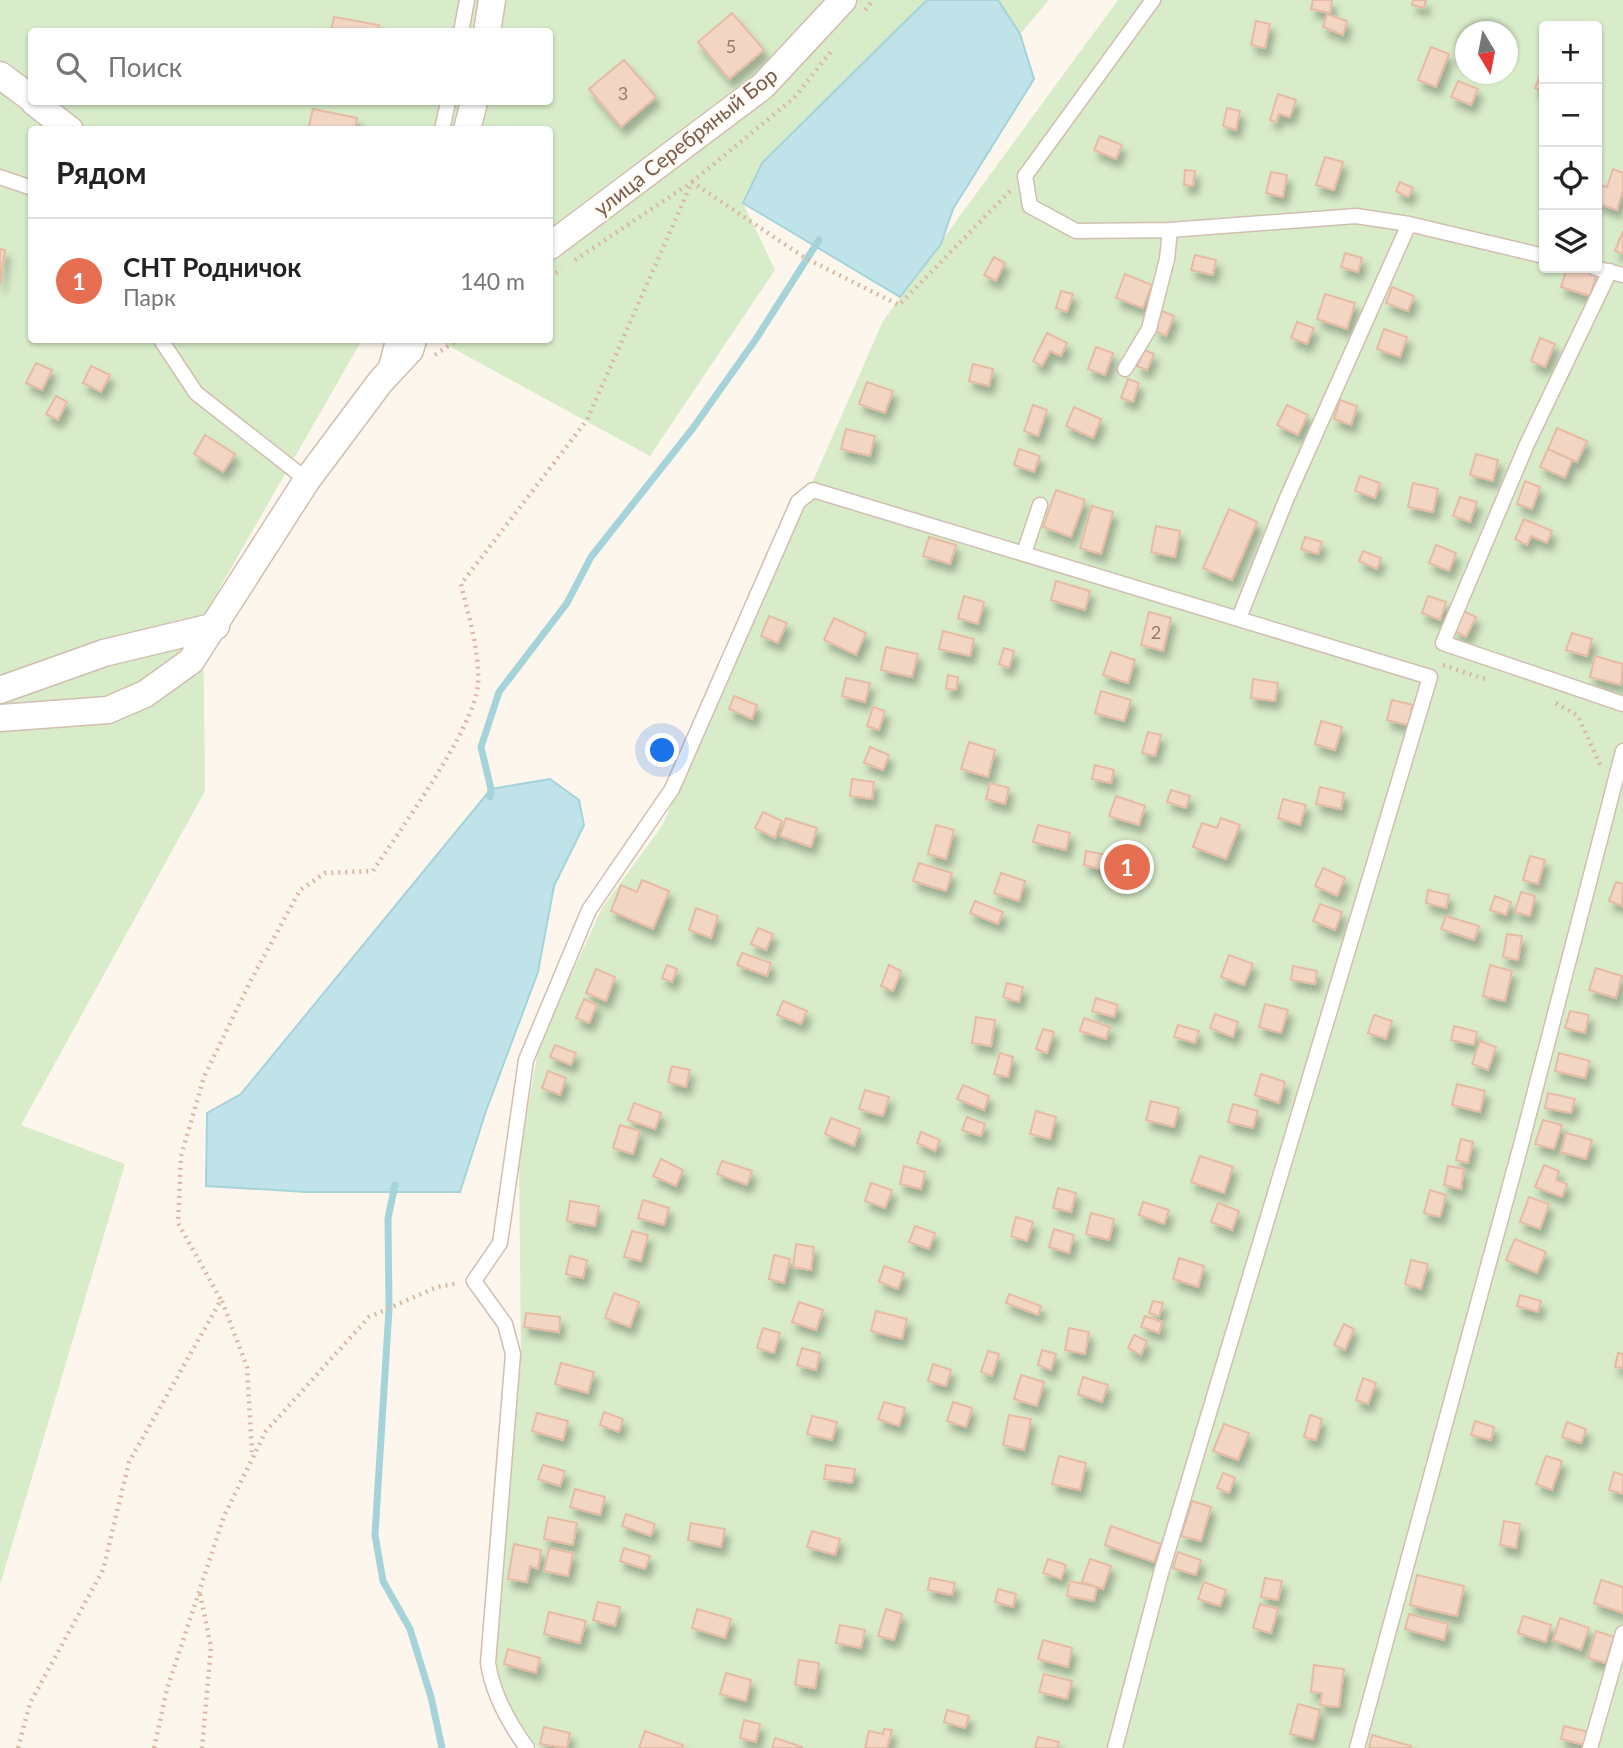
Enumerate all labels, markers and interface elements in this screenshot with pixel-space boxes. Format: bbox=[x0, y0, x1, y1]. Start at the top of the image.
north arrow bbox=[1455, 21, 1518, 84]
map controls bbox=[1539, 21, 1602, 273]
button: + bbox=[1539, 21, 1602, 84]
search box bbox=[28, 28, 553, 105]
house number: 5 bbox=[726, 35, 736, 57]
icon: search bbox=[52, 48, 90, 86]
text: Поиск bbox=[108, 51, 182, 83]
street label: улица Серебряный Бор bbox=[588, 62, 782, 220]
house number: 3 bbox=[618, 82, 628, 104]
button: − bbox=[1539, 84, 1602, 147]
button: locate bbox=[1539, 147, 1602, 210]
text: Рядом bbox=[56, 154, 146, 190]
button: layers bbox=[1539, 210, 1602, 273]
text: СНТ Родничок bbox=[123, 251, 301, 283]
text: 1 bbox=[72, 267, 86, 295]
text: 140 m bbox=[460, 267, 525, 295]
text: Парк bbox=[123, 283, 176, 311]
house number: 2 bbox=[1151, 621, 1161, 643]
your location bbox=[645, 733, 679, 767]
pin: 1 bbox=[1104, 841, 1150, 893]

